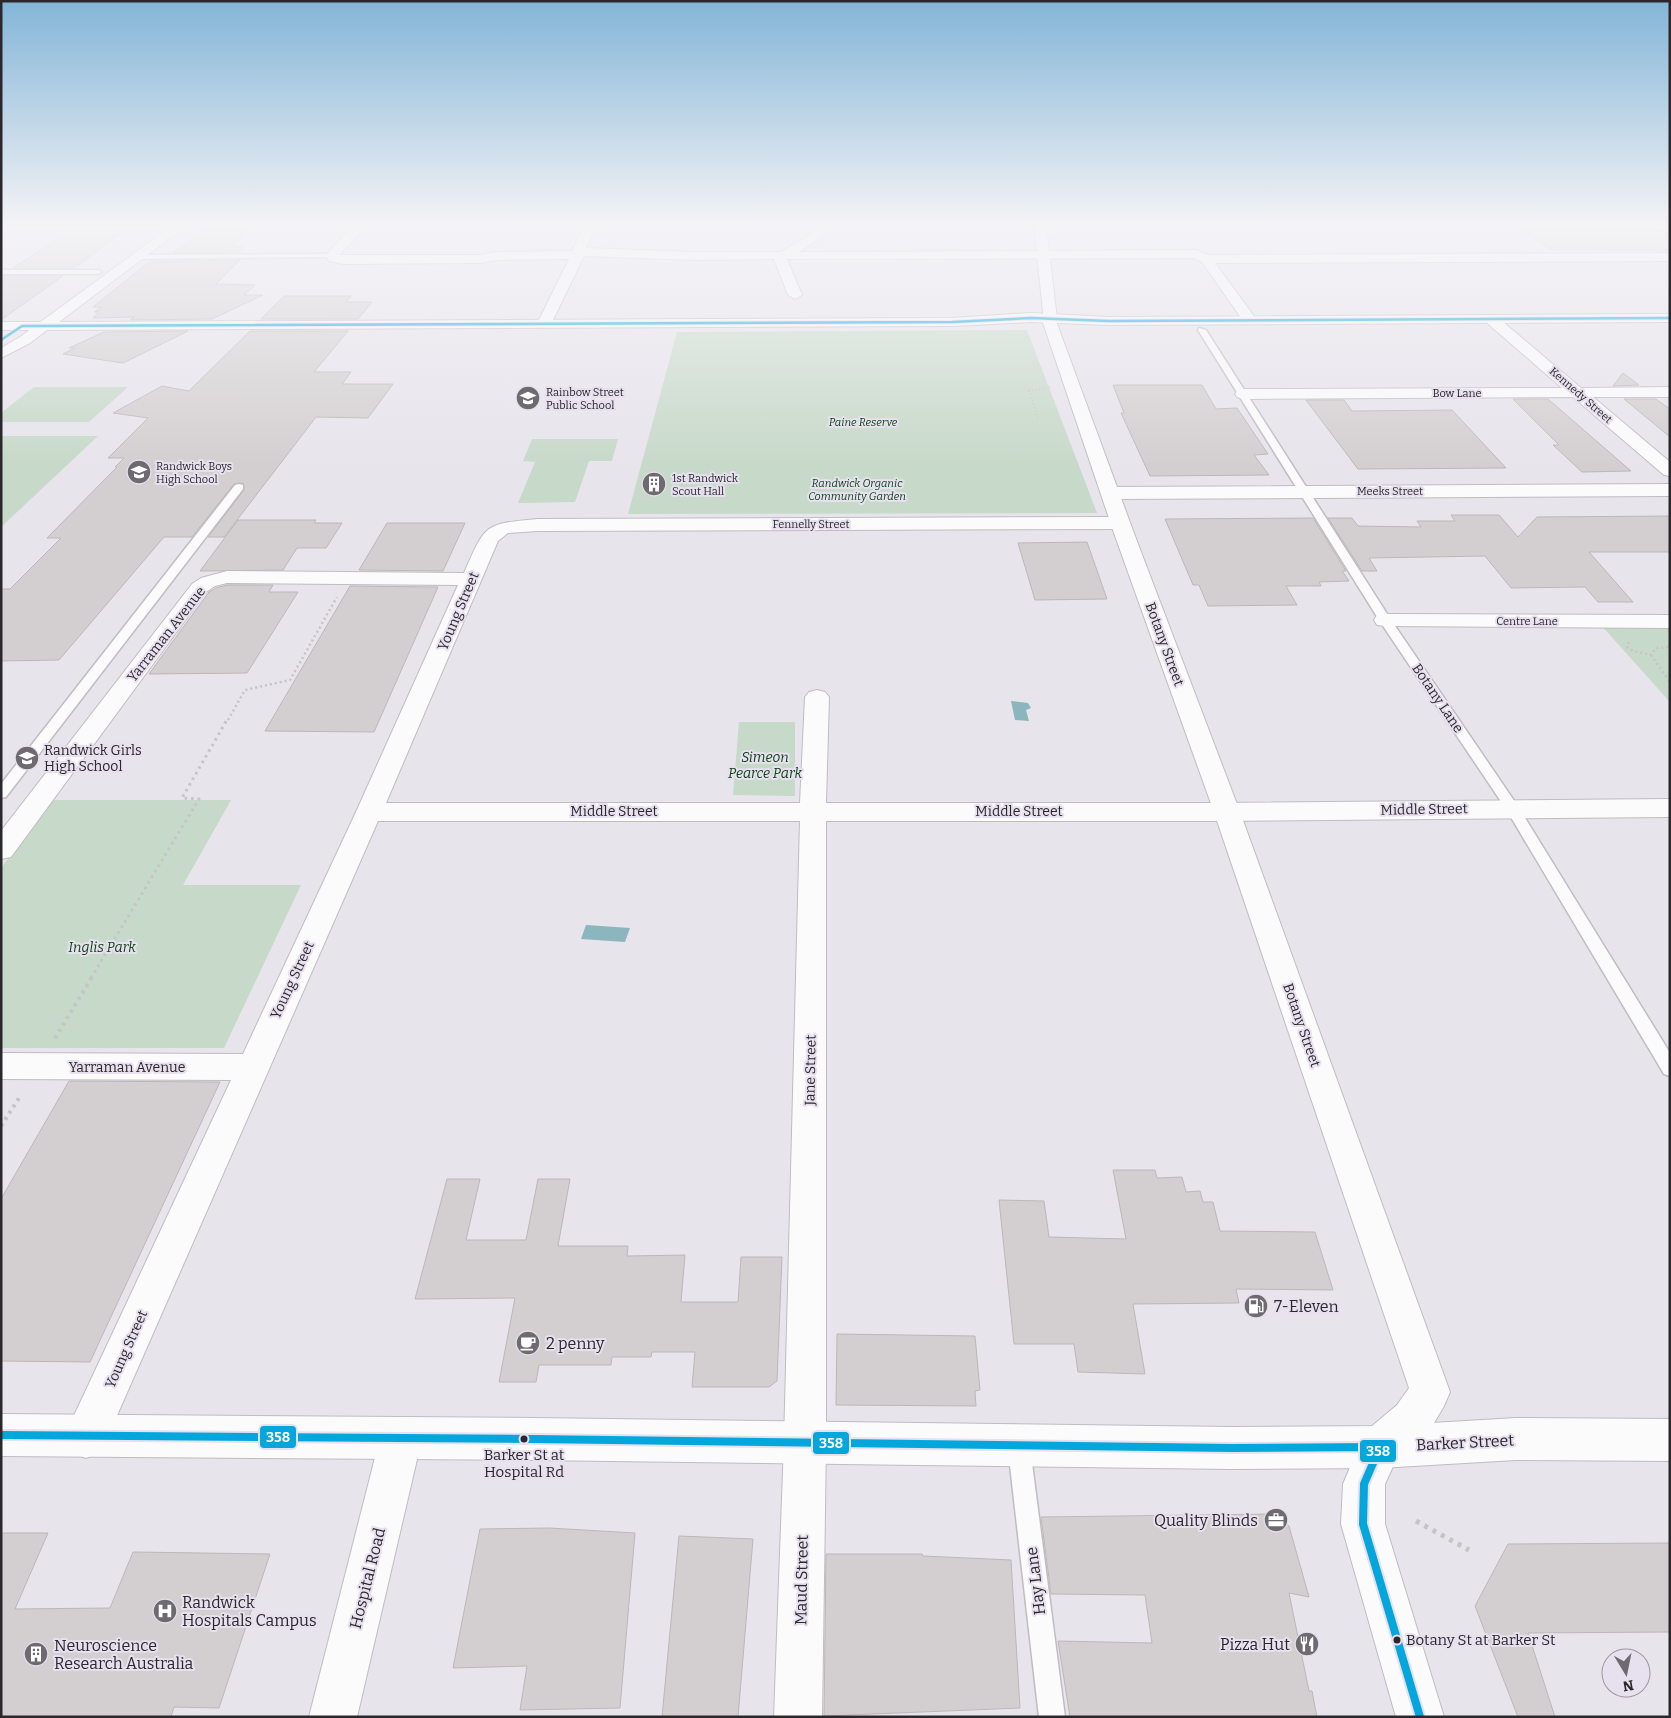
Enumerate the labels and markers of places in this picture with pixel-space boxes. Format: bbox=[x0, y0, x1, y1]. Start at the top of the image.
school or university icon: Rainbow Street Public School bbox=[515, 385, 541, 411]
place label: Rainbow Street Public School bbox=[546, 386, 624, 412]
school or university icon: Randwick Boys High School bbox=[126, 459, 152, 485]
place label: Randwick Boys High School bbox=[156, 460, 232, 486]
building icon: 1st Randwick Scout Hall bbox=[641, 471, 667, 497]
place label: 1st Randwick Scout Hall bbox=[672, 472, 739, 498]
place label: Randwick Girls High School bbox=[44, 742, 142, 775]
school or university icon: Randwick Girls High School bbox=[14, 745, 40, 771]
fuel station icon: 7-Eleven bbox=[1243, 1293, 1269, 1319]
place label: 7-Eleven bbox=[1274, 1297, 1339, 1316]
cafe icon: 2 penny bbox=[515, 1330, 541, 1356]
place label: 2 penny bbox=[546, 1334, 605, 1353]
marker: Barker St at Hospital Rd bbox=[519, 1434, 529, 1444]
place label: Barker St at Hospital Rd bbox=[484, 1446, 565, 1481]
office icon: Quality Blinds bbox=[1263, 1507, 1289, 1533]
place label: Quality Blinds bbox=[1154, 1511, 1258, 1530]
place label: Randwick Hospitals Campus bbox=[182, 1593, 317, 1630]
hospital icon: Randwick Hospitals Campus bbox=[152, 1598, 178, 1624]
restaurant icon: Pizza Hut bbox=[1294, 1631, 1320, 1657]
place label: Botany St at Barker St bbox=[1406, 1631, 1556, 1649]
place label: Pizza Hut bbox=[1220, 1635, 1290, 1654]
marker: Botany St at Barker St bbox=[1392, 1635, 1402, 1645]
place label: Neuroscience Research Australia bbox=[54, 1636, 194, 1673]
building icon: Neuroscience Research Australia bbox=[23, 1641, 49, 1667]

